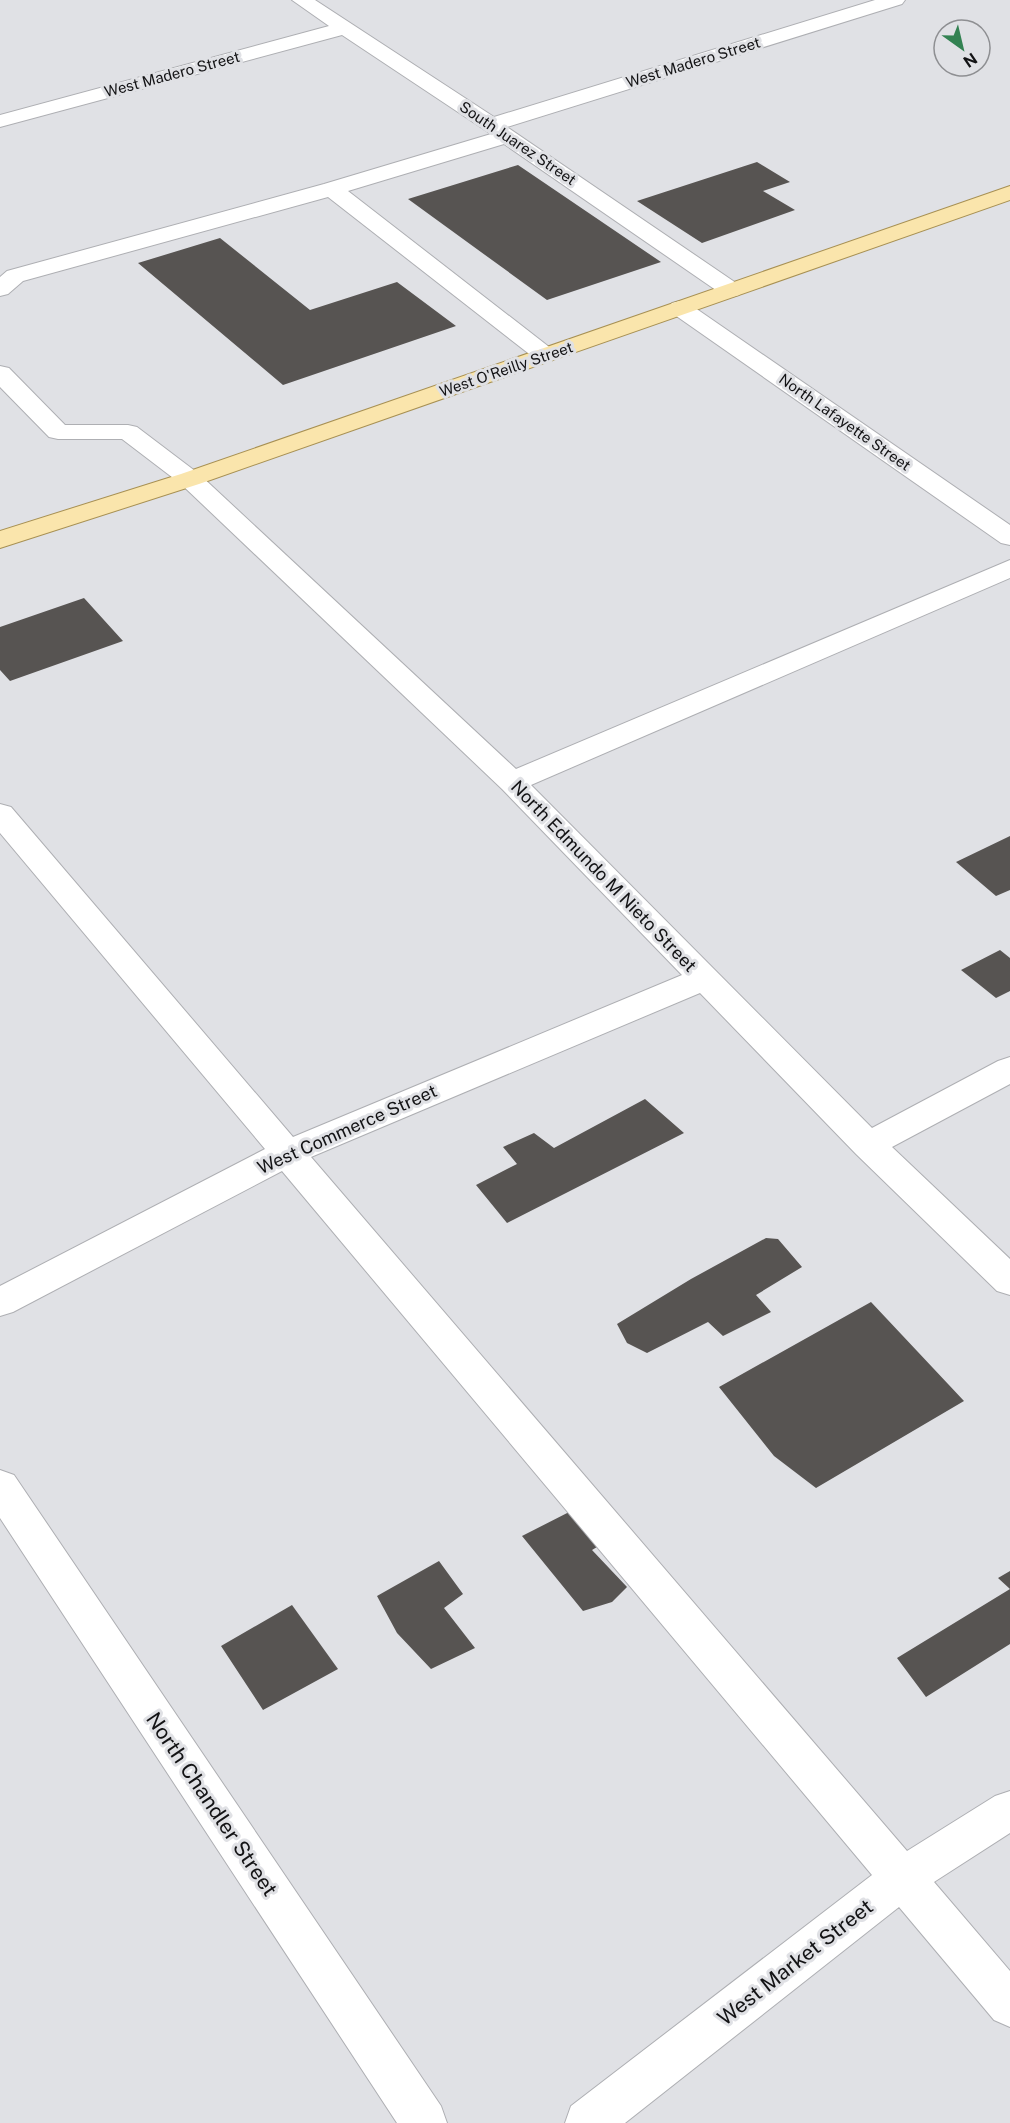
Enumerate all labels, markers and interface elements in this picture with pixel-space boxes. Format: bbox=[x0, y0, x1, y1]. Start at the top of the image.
north arrow bbox=[932, 18, 992, 78]
street label: West Madero Street bbox=[624, 33, 762, 91]
street label: West Madero Street bbox=[102, 48, 242, 100]
text: N bbox=[960, 49, 981, 71]
street label: South Juarez Street bbox=[456, 98, 580, 188]
street label: West O'Reilly Street bbox=[437, 338, 575, 400]
street label: North Lafayette Street bbox=[776, 370, 914, 474]
street label: North Edmundo M Nieto Street bbox=[507, 776, 701, 976]
street label: West Commerce Street bbox=[254, 1080, 440, 1178]
street label: North Chandler Street bbox=[141, 1707, 283, 1901]
street label: West Market Street bbox=[712, 1894, 878, 2030]

